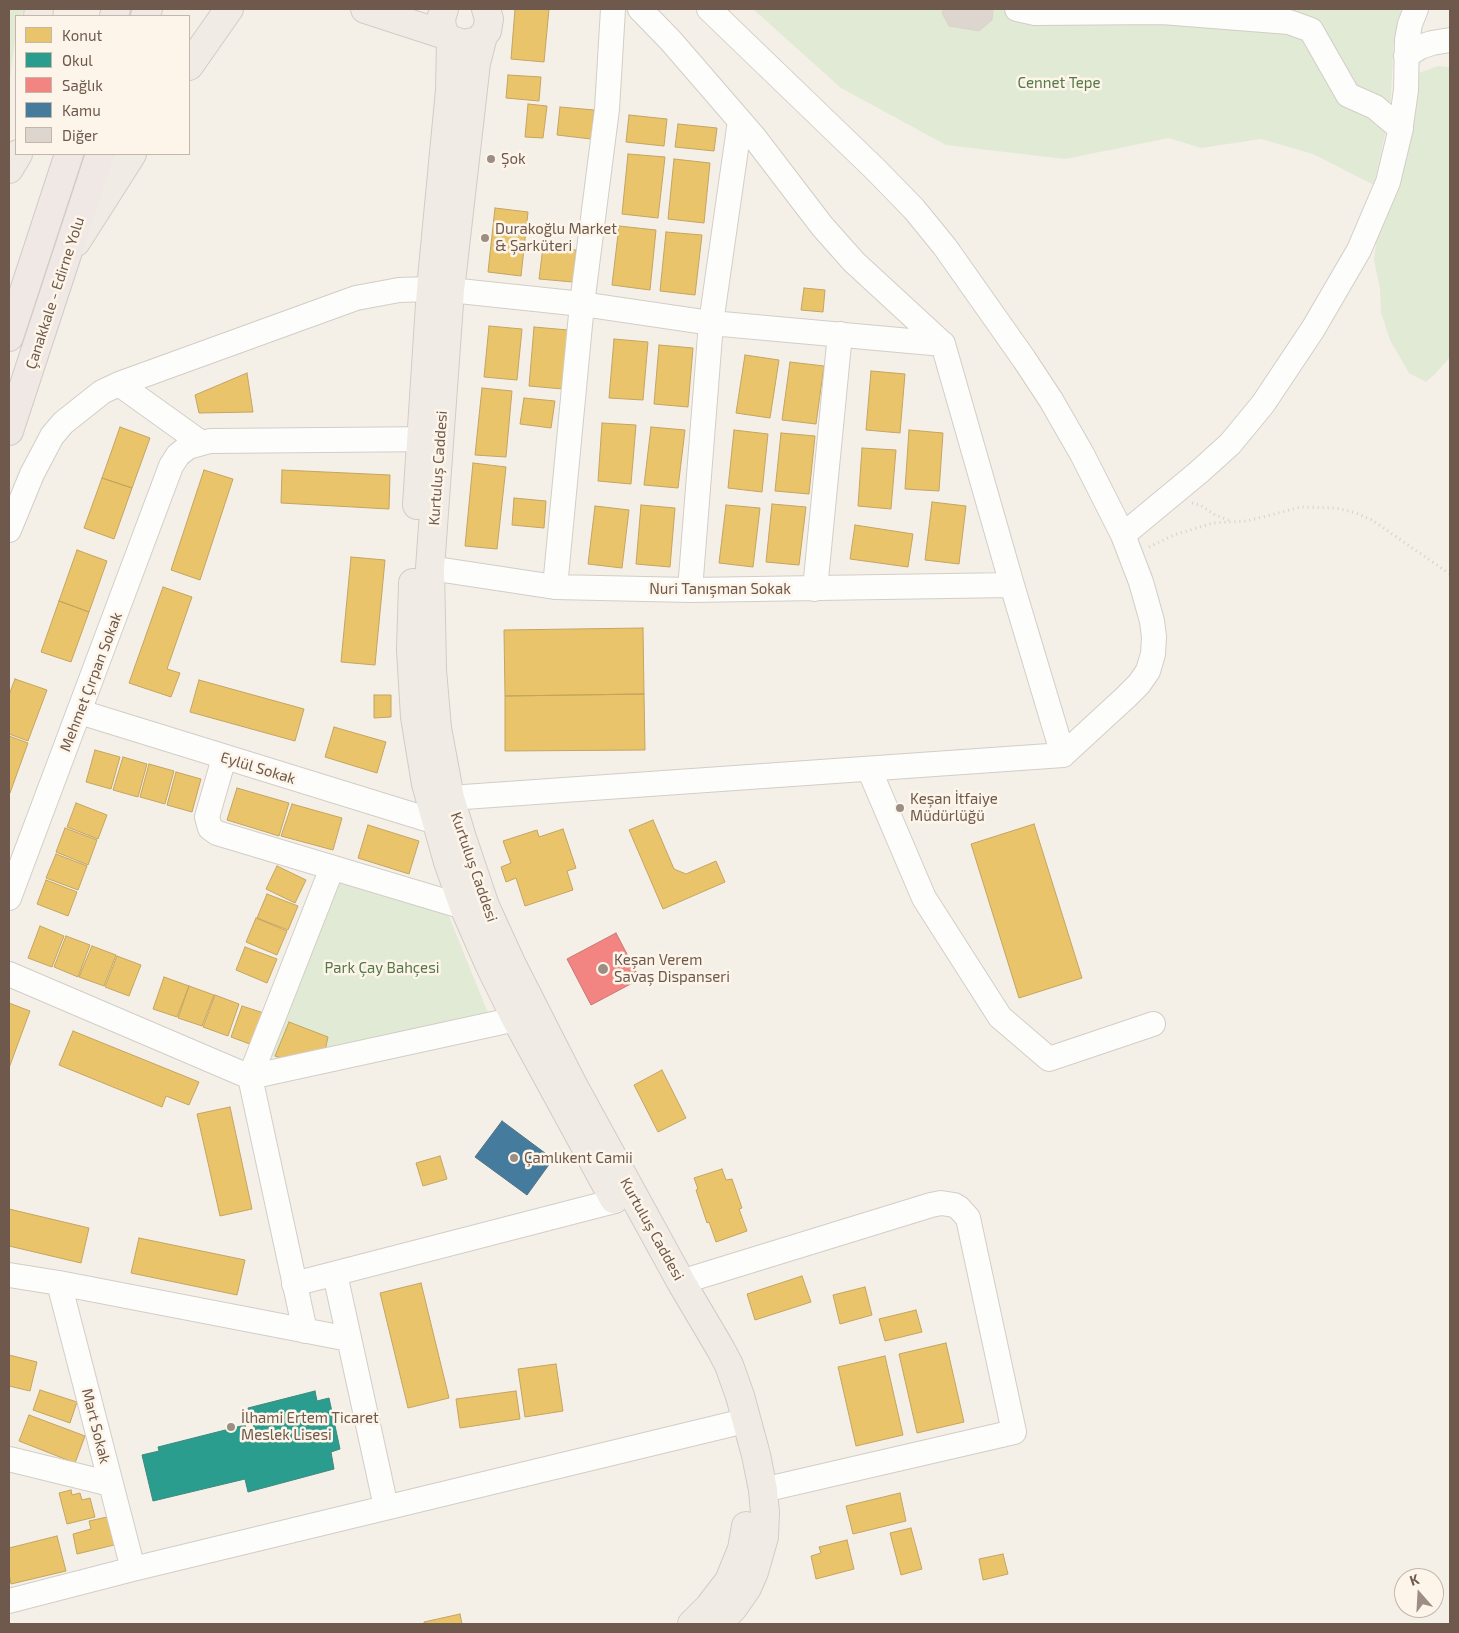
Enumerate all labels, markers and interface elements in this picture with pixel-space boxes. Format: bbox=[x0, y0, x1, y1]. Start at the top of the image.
legend bbox=[15, 15, 190, 155]
text: Konut bbox=[62, 26, 102, 44]
text: Okul bbox=[62, 51, 93, 69]
park label: Cennet Tepe bbox=[1018, 74, 1100, 92]
text: Sağlık bbox=[62, 76, 103, 94]
text: Kamu bbox=[62, 101, 101, 119]
text: Diğer bbox=[62, 126, 98, 144]
place label: Şok bbox=[501, 150, 526, 168]
marker: Şok bbox=[485, 153, 497, 165]
street label: Çanakkale - Edirne Yolu bbox=[22, 215, 88, 371]
place label: Durakoğlu Market & Şarküteri bbox=[495, 220, 617, 255]
marker: Durakoğlu Market & Şarküteri bbox=[479, 232, 491, 244]
street label: Kurtuluş Caddesi bbox=[425, 410, 451, 526]
street label: Nuri Tanışman Sokak bbox=[649, 580, 791, 598]
street label: Mehmet Çırpan Sokak bbox=[56, 610, 126, 754]
street label: Eylül Sokak bbox=[218, 748, 298, 788]
place label: Keşan İtfaiye Müdürlüğü bbox=[910, 790, 998, 825]
marker: Keşan İtfaiye Müdürlüğü bbox=[894, 802, 906, 814]
street label: Kurtuluş Caddesi bbox=[447, 810, 501, 924]
place label: Keşan Verem Savaş Dispanseri bbox=[614, 951, 730, 986]
park label: Park Çay Bahçesi bbox=[325, 959, 439, 977]
marker: Keşan Verem Savaş Dispanseri bbox=[596, 962, 610, 976]
place label: Çamlıkent Camii bbox=[524, 1149, 633, 1167]
marker: Çamlıkent Camii bbox=[508, 1152, 520, 1164]
street label: Kurtuluş Caddesi bbox=[616, 1174, 688, 1284]
street label: Mart Sokak bbox=[78, 1387, 114, 1465]
place label: İlhami Ertem Ticaret Meslek Lisesi bbox=[241, 1409, 379, 1444]
marker: İlhami Ertem Ticaret Meslek Lisesi bbox=[225, 1421, 237, 1433]
north arrow bbox=[1394, 1568, 1444, 1618]
text: K bbox=[1407, 1570, 1421, 1589]

